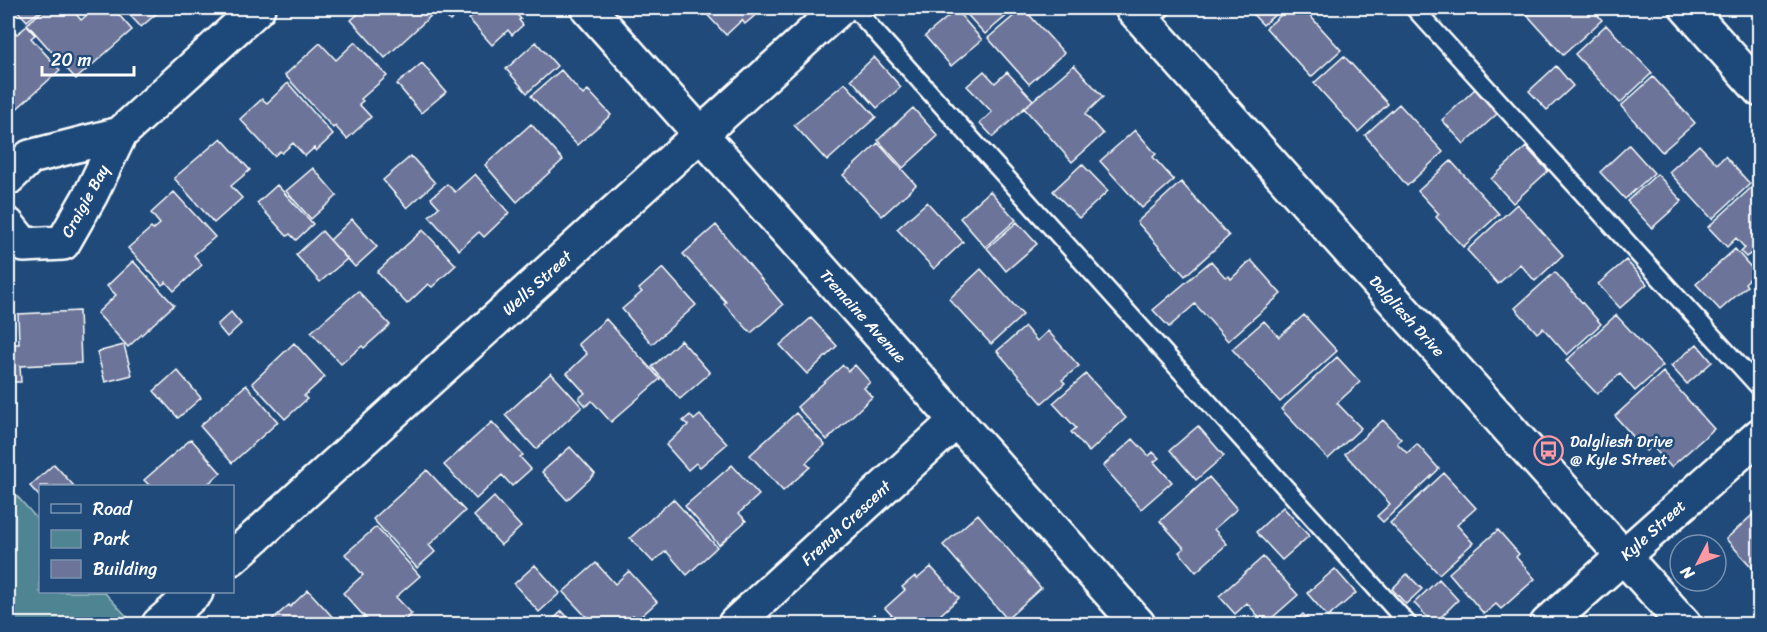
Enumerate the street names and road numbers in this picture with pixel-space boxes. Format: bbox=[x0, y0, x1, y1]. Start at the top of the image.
street label: Craigie Bay bbox=[53, 158, 118, 243]
street label: Wells Street bbox=[495, 243, 579, 323]
street label: Tremaine Avenue bbox=[812, 262, 914, 370]
street label: Dalgliesh Drive bbox=[1362, 268, 1452, 364]
street label: French Crescent bbox=[794, 473, 898, 573]
street label: Kyle Street bbox=[1613, 492, 1693, 568]

